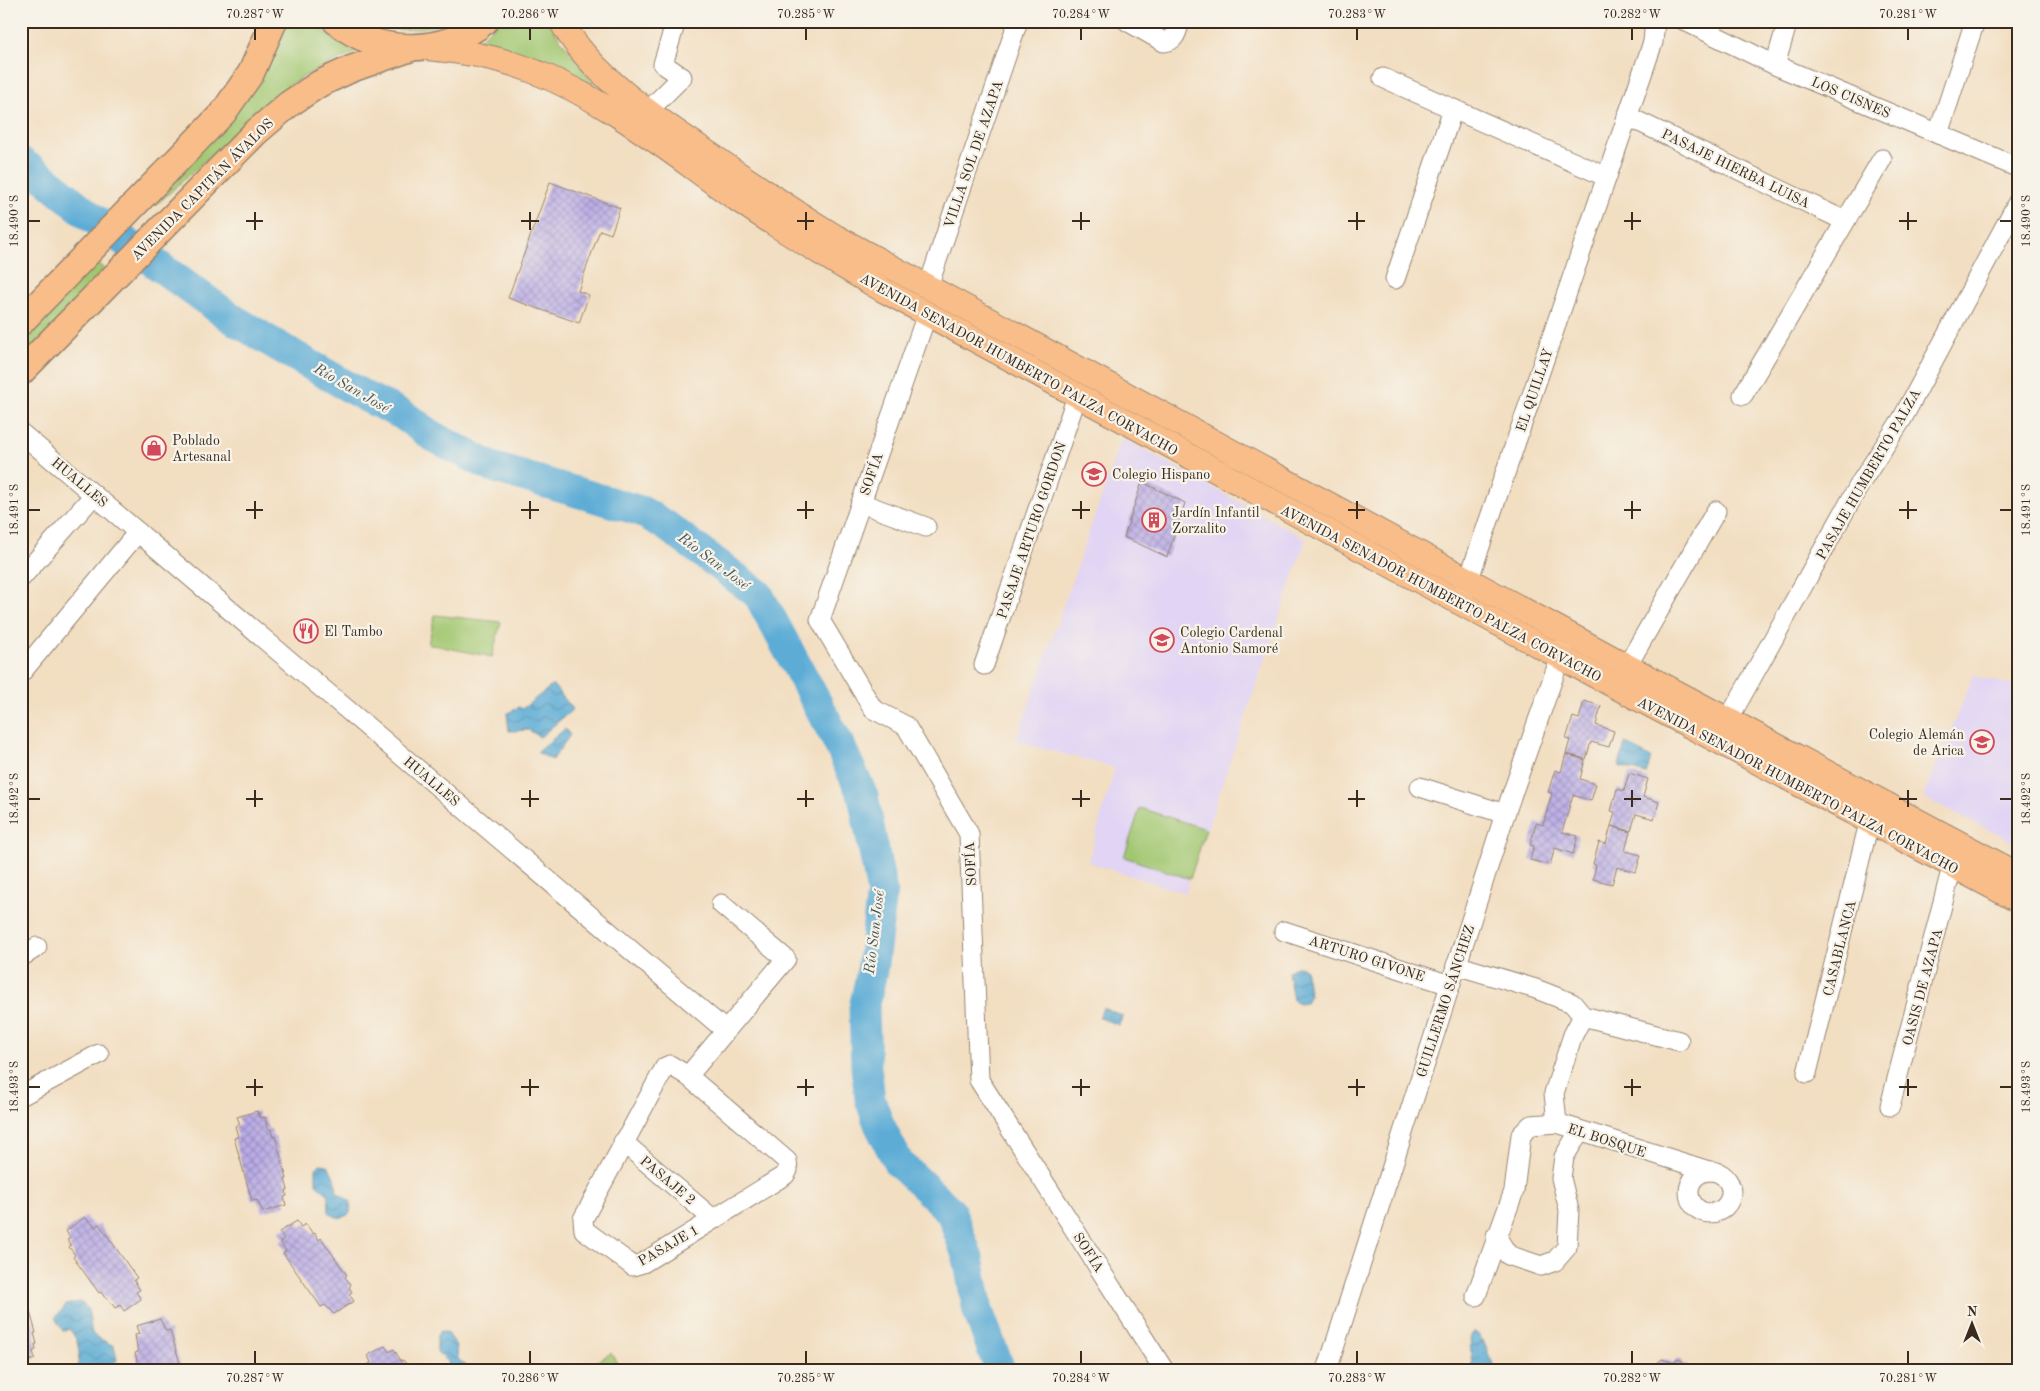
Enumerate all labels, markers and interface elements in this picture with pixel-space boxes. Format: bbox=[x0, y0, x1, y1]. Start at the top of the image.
text: 70.285°W bbox=[777, 8, 835, 21]
text: 70.287°W bbox=[226, 9, 284, 21]
text: 70.286°W bbox=[501, 9, 559, 21]
text: 70.284°W bbox=[1052, 9, 1110, 21]
text: 70.283°W bbox=[1328, 9, 1386, 21]
text: 70.282°W bbox=[1603, 9, 1661, 21]
text: 70.281°W bbox=[1879, 9, 1937, 21]
street label: LOS CISNES bbox=[1809, 75, 1892, 121]
street label: VILLA SOL DE AZAPA bbox=[942, 78, 1006, 230]
street label: AVENIDA CAPITÁN ÁVALOS bbox=[127, 114, 276, 263]
street label: PASAJE HIERBA LUISA bbox=[1659, 127, 1812, 211]
text: 18.490°S bbox=[9, 195, 21, 247]
text: 18.490°S bbox=[2021, 195, 2033, 247]
street label: AVENIDA SENADOR HUMBERTO PALZA CORVACHO bbox=[857, 271, 1180, 459]
street label: EL QUILLAY bbox=[1514, 347, 1556, 434]
water label: Río San José bbox=[310, 361, 393, 418]
street label: PASAJE HUMBERTO PALZA bbox=[1814, 386, 1924, 562]
place label: Poblado Artesanal bbox=[172, 434, 231, 464]
shop icon: Poblado Artesanal bbox=[141, 435, 167, 461]
street label: PASAJE ARTURO GORDON bbox=[995, 440, 1069, 621]
street label: SOFÍA bbox=[855, 450, 886, 497]
street label: HUALLES bbox=[49, 455, 110, 510]
school or university icon: Colegio Hispano bbox=[1081, 461, 1107, 487]
place label: Colegio Hispano bbox=[1112, 468, 1210, 482]
text: 18.491°S bbox=[9, 484, 21, 536]
text: 18.491°S bbox=[2021, 484, 2033, 536]
street label: AVENIDA SENADOR HUMBERTO PALZA CORVACHO bbox=[1278, 503, 1603, 685]
place label: Jardín Infantil Zorzalito bbox=[1172, 506, 1260, 536]
building icon: Jardín Infantil Zorzalito bbox=[1141, 507, 1167, 533]
water label: Río San José bbox=[674, 530, 753, 595]
restaurant icon: El Tambo bbox=[293, 618, 319, 644]
place label: El Tambo bbox=[324, 625, 383, 639]
place label: Colegio Cardenal Antonio Samoré bbox=[1180, 626, 1283, 656]
school or university icon: Colegio Cardenal Antonio Samoré bbox=[1149, 627, 1175, 653]
street label: AVENIDA SENADOR HUMBERTO PALZA CORVACHO bbox=[1635, 695, 1960, 877]
place label: Colegio Alemán de Arica bbox=[1869, 728, 1964, 758]
school or university icon: Colegio Alemán de Arica bbox=[1969, 729, 1995, 755]
street label: HUALLES bbox=[401, 754, 462, 809]
text: 18.492°S bbox=[9, 773, 21, 825]
text: 18.492°S bbox=[2021, 773, 2033, 825]
street label: SOFÍA bbox=[960, 841, 979, 887]
water label: Río San José bbox=[863, 887, 888, 976]
street label: CASABLANCA bbox=[1821, 899, 1859, 998]
street label: GUILLERMO SÁNCHEZ bbox=[1412, 922, 1477, 1079]
street label: OASIS DE AZAPA bbox=[1901, 927, 1945, 1047]
street label: ARTURO GIVONE bbox=[1307, 934, 1426, 984]
text: 18.493°S bbox=[9, 1061, 21, 1113]
text: 18.493°S bbox=[2021, 1061, 2033, 1113]
street label: EL BOSQUE bbox=[1566, 1122, 1648, 1160]
street label: PASAJE 2 bbox=[637, 1154, 698, 1208]
street label: PASAJE 1 bbox=[636, 1223, 701, 1269]
street label: SOFÍA bbox=[1070, 1229, 1109, 1275]
north arrow bbox=[1948, 1298, 1998, 1348]
text: N bbox=[1967, 1305, 1978, 1319]
text: 70.285°W bbox=[777, 1372, 835, 1385]
text: 70.287°W bbox=[226, 1373, 284, 1385]
text: 70.286°W bbox=[501, 1373, 559, 1385]
text: 70.284°W bbox=[1052, 1373, 1110, 1385]
text: 70.283°W bbox=[1328, 1373, 1386, 1385]
text: 70.282°W bbox=[1603, 1373, 1661, 1385]
text: 70.281°W bbox=[1879, 1373, 1937, 1385]

